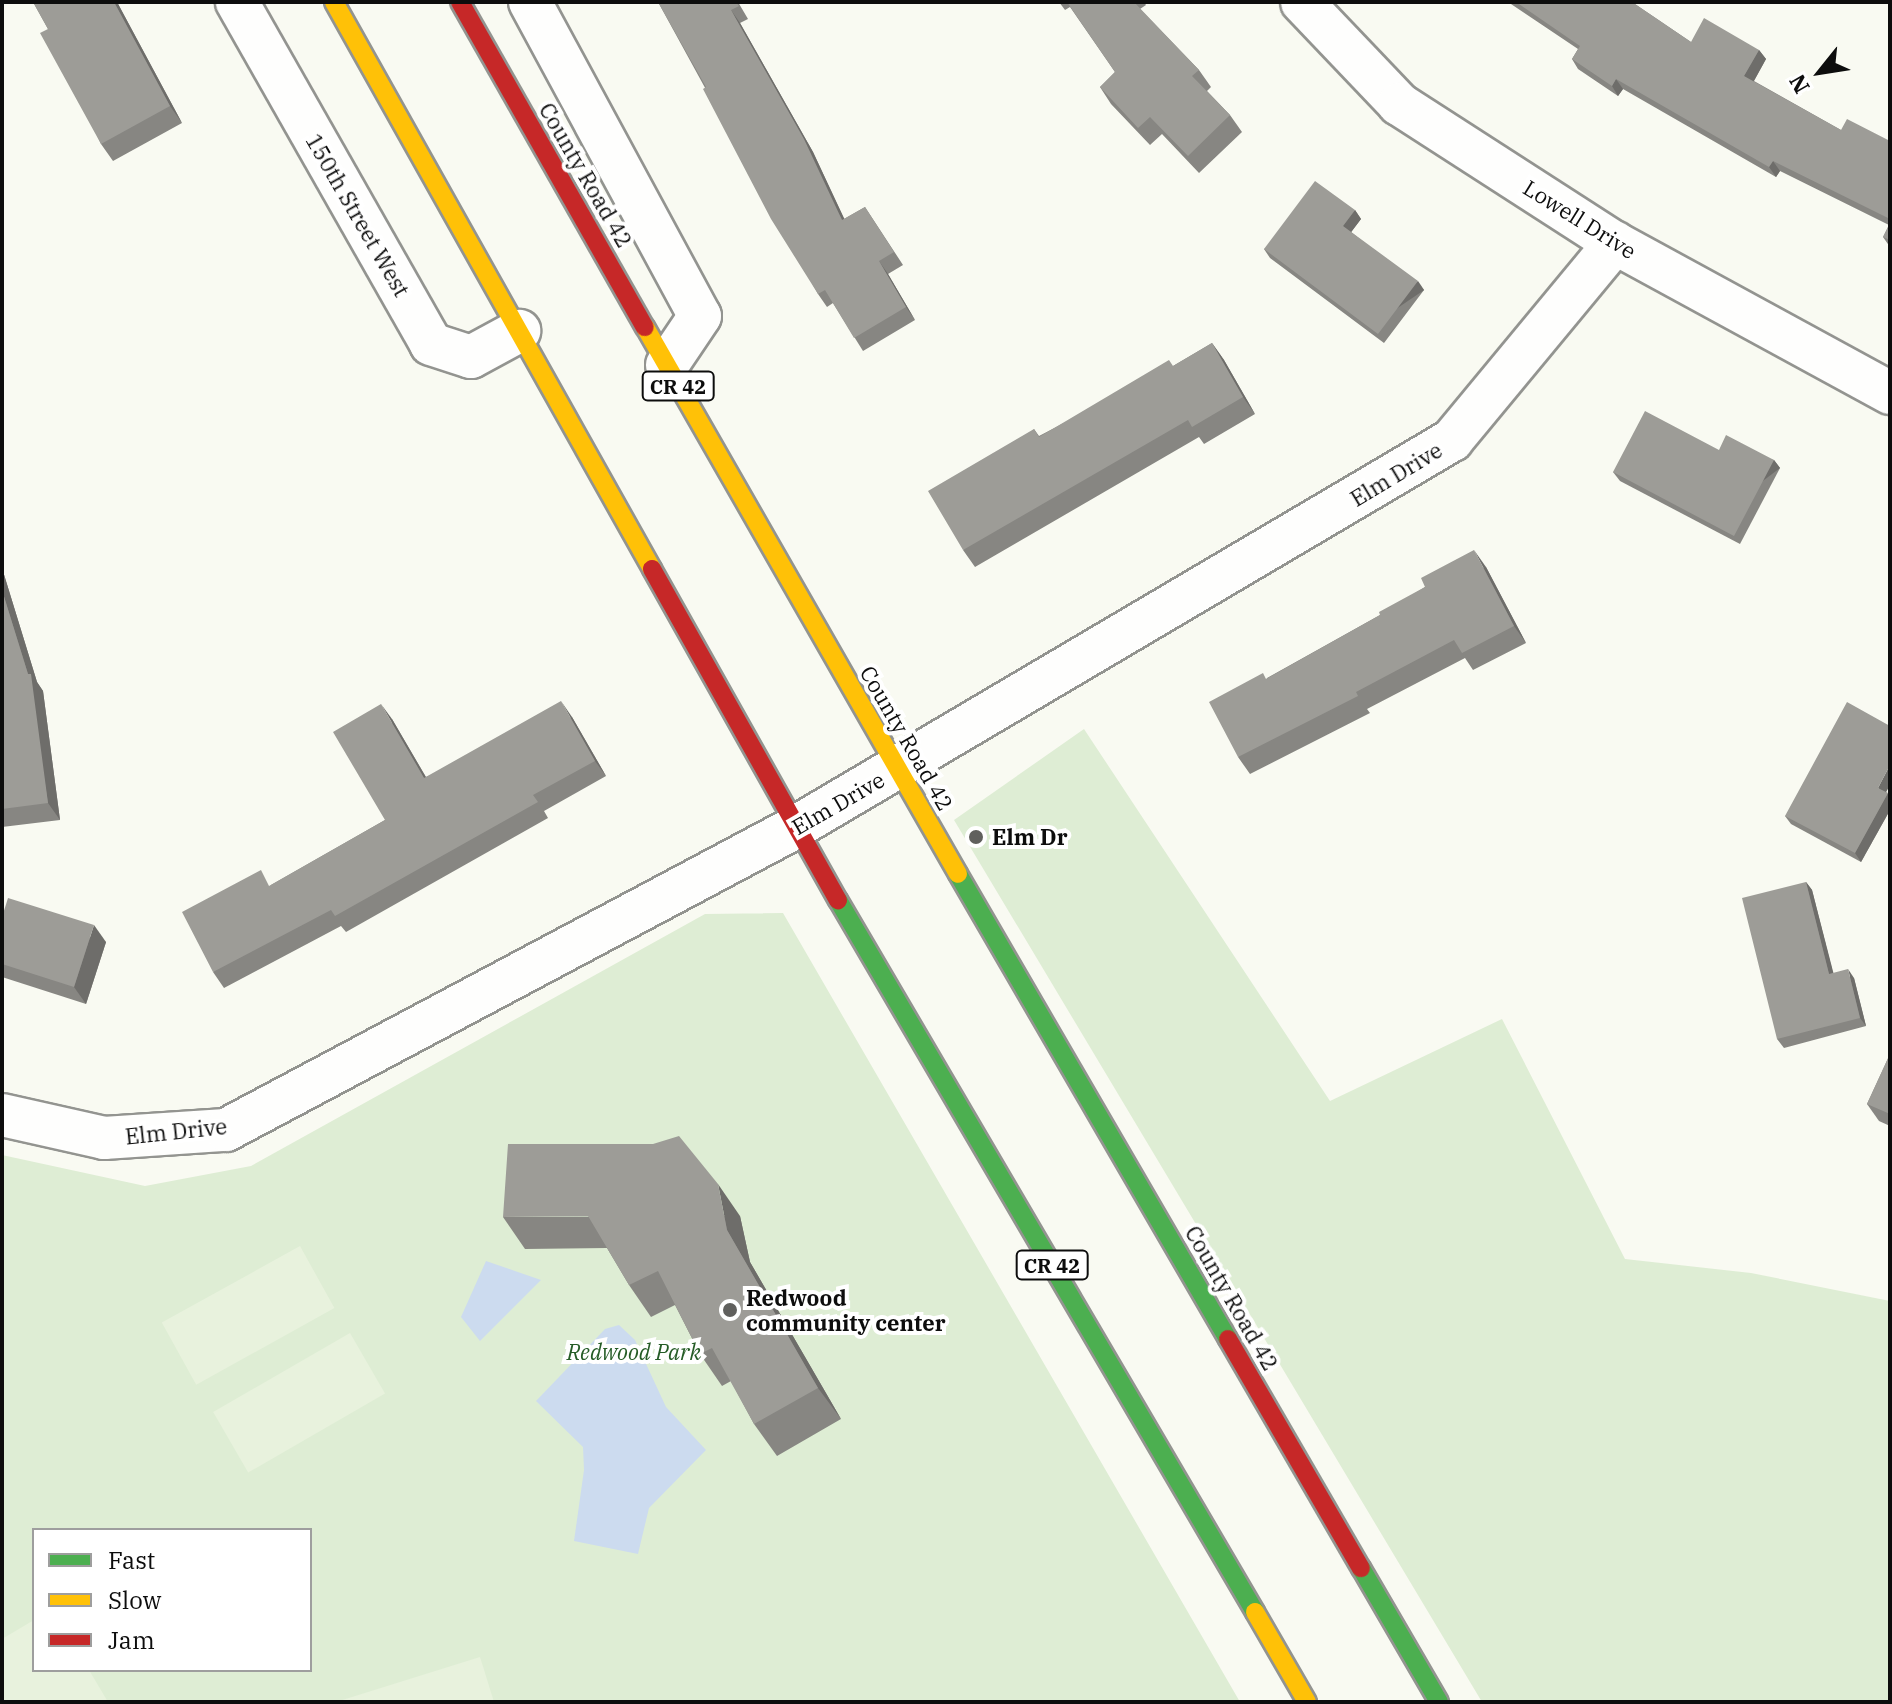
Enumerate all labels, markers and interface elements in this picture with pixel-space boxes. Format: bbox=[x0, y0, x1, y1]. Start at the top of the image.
north arrow bbox=[1780, 32, 1860, 112]
text: N bbox=[1782, 69, 1816, 99]
street label: County Road 42 bbox=[534, 98, 638, 252]
street label: 150th Street West bbox=[301, 129, 415, 301]
street label: Lowell Drive bbox=[1519, 174, 1641, 264]
road number: CR 42 bbox=[640, 370, 716, 402]
street label: Elm Drive bbox=[1345, 436, 1447, 512]
street label: County Road 42 bbox=[855, 661, 959, 815]
street label: Elm Drive bbox=[787, 766, 889, 840]
place label: Elm Dr bbox=[992, 824, 1068, 850]
marker: Elm Dr bbox=[967, 828, 985, 846]
street label: Elm Drive bbox=[124, 1113, 228, 1149]
street label: County Road 42 bbox=[1180, 1221, 1284, 1375]
road number: CR 42 bbox=[1014, 1249, 1090, 1281]
place label: Redwood community center bbox=[746, 1284, 946, 1336]
marker: Redwood community center bbox=[721, 1301, 739, 1319]
park label: Redwood Park bbox=[567, 1339, 701, 1365]
legend bbox=[32, 1528, 312, 1672]
text: Fast bbox=[108, 1544, 155, 1576]
text: Slow bbox=[108, 1584, 161, 1616]
text: Jam bbox=[108, 1624, 155, 1656]

